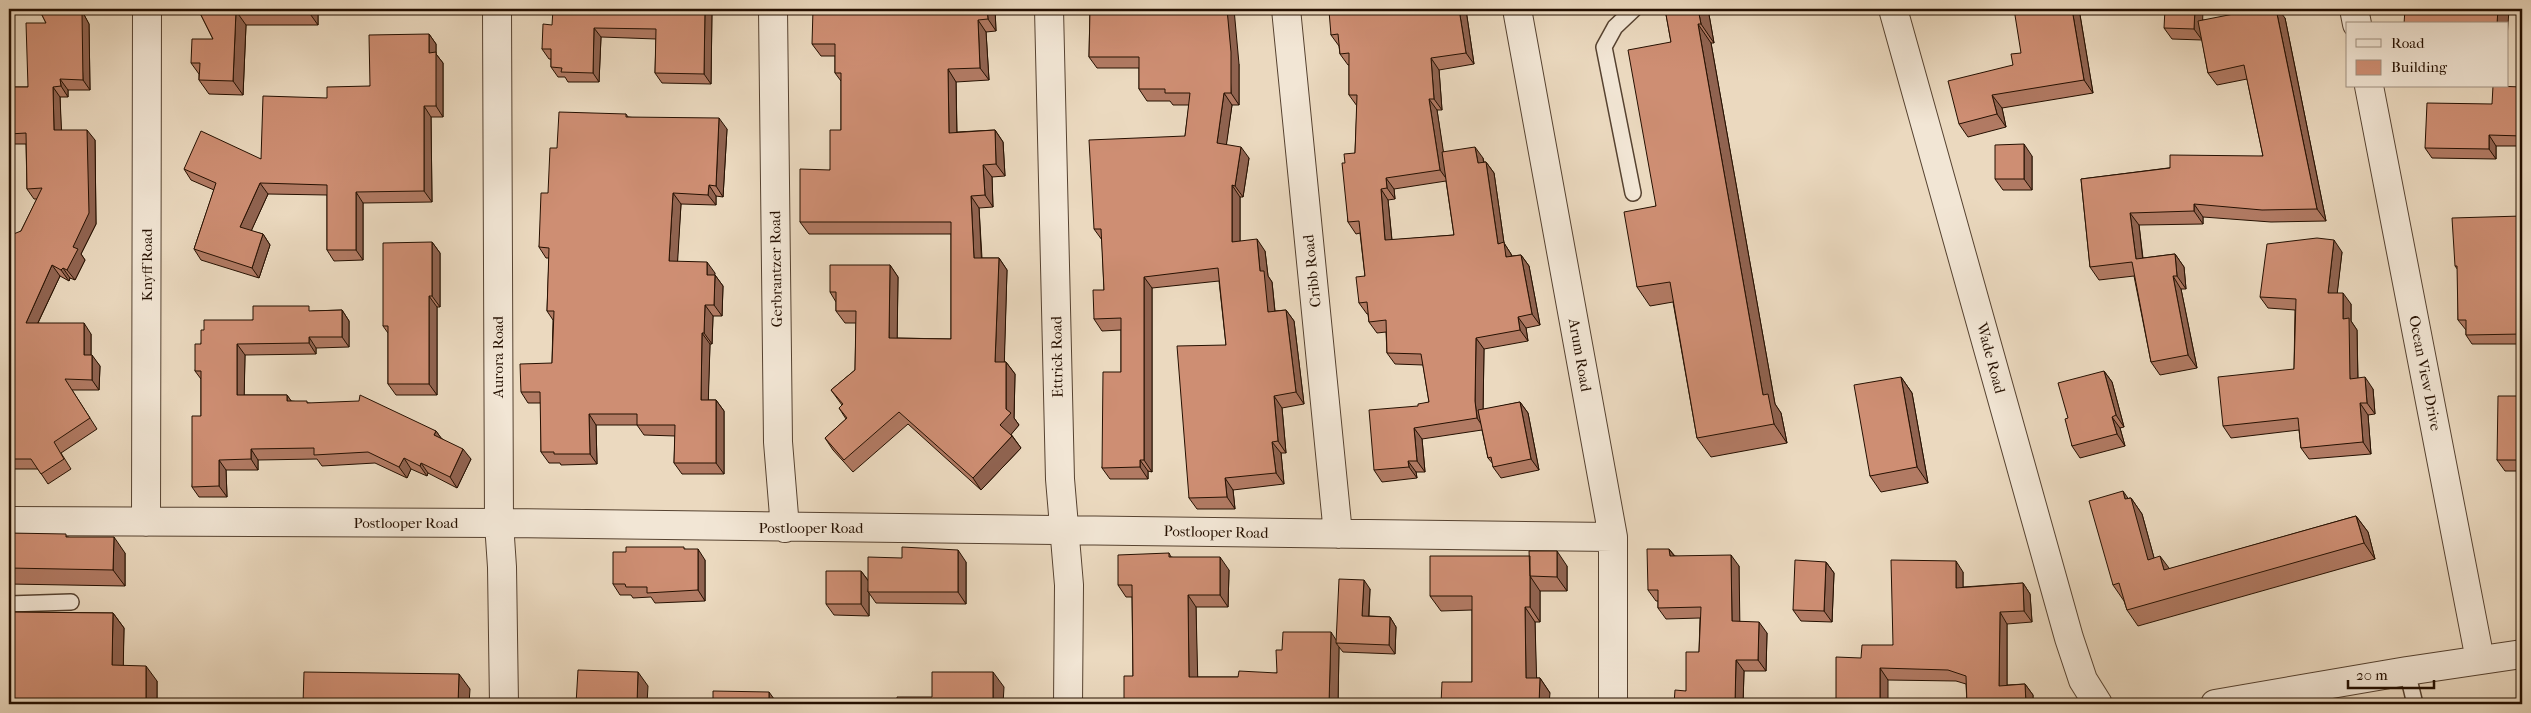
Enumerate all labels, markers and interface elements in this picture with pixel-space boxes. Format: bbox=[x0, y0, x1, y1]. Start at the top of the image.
legend bbox=[2346, 22, 2508, 88]
text: Road bbox=[2391, 34, 2425, 52]
text: Building bbox=[2391, 58, 2448, 76]
street label: Gerbrantzer Road bbox=[766, 210, 786, 327]
street label: Knyff Road bbox=[138, 228, 156, 301]
street label: Cribb Road bbox=[1299, 233, 1325, 308]
street label: Ocean View Drive bbox=[2405, 314, 2445, 433]
street label: Aurora Road bbox=[489, 315, 507, 399]
street label: Ettrick Road bbox=[1047, 315, 1067, 398]
street label: Arum Road bbox=[1565, 316, 1595, 394]
street label: Wade Road bbox=[1973, 320, 2009, 396]
street label: Postlooper Road bbox=[353, 514, 459, 532]
street label: Postlooper Road bbox=[758, 519, 864, 537]
street label: Postlooper Road bbox=[1163, 522, 1269, 542]
scale bar bbox=[2348, 658, 2435, 690]
text: 20 m bbox=[2356, 666, 2388, 684]

